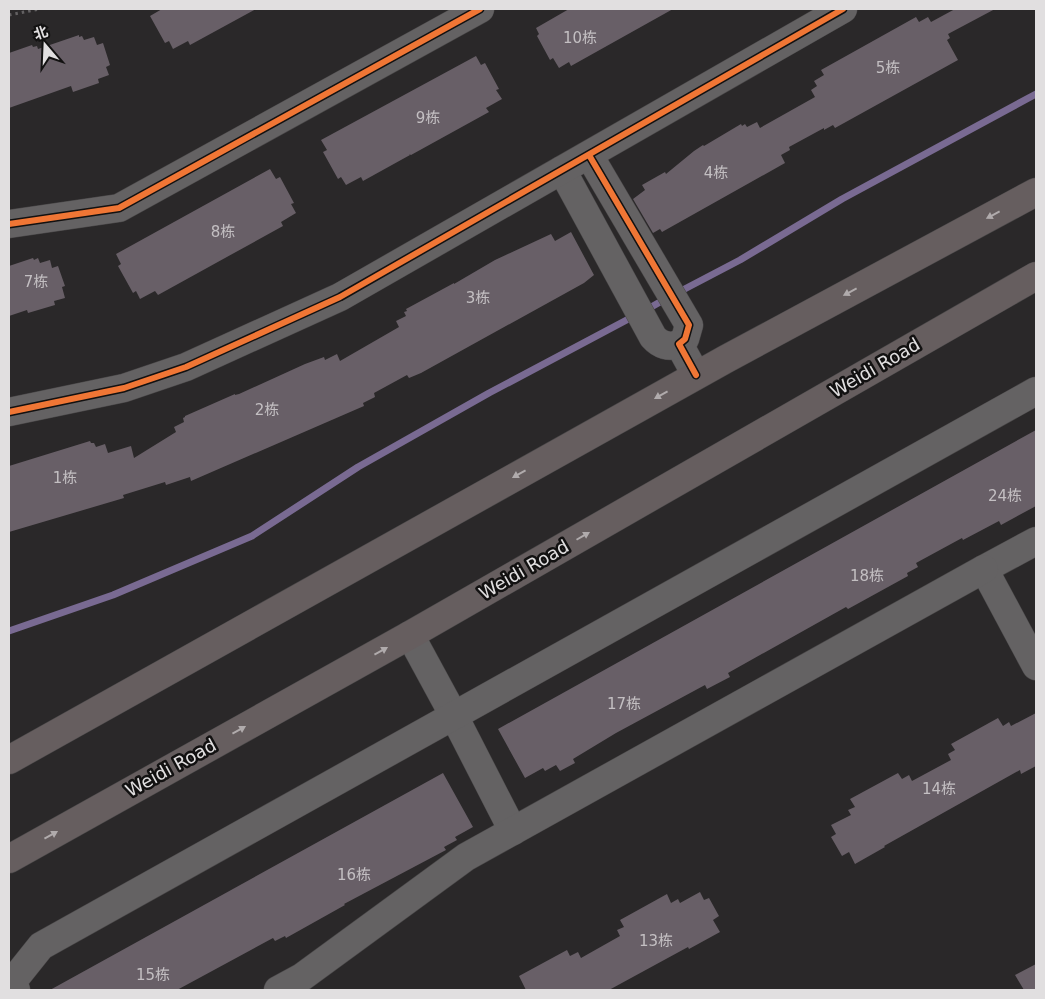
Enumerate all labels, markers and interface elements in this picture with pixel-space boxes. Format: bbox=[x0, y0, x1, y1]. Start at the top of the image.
north arrow bbox=[20, 20, 70, 70]
text: 北 bbox=[32, 23, 50, 43]
house number: 10栋 bbox=[563, 29, 597, 47]
house number: 5栋 bbox=[876, 59, 900, 77]
house number: 9栋 bbox=[416, 109, 440, 127]
house number: 4栋 bbox=[704, 164, 728, 182]
one-way arrow bbox=[986, 211, 1001, 219]
house number: 8栋 bbox=[211, 223, 235, 241]
house number: 7栋 bbox=[24, 273, 48, 291]
one-way arrow bbox=[843, 288, 857, 296]
house number: 3栋 bbox=[466, 289, 490, 307]
street label: Weidi Road bbox=[826, 333, 923, 402]
one-way arrow bbox=[654, 391, 669, 399]
house number: 2栋 bbox=[255, 401, 279, 419]
house number: 1栋 bbox=[53, 469, 77, 487]
one-way arrow bbox=[512, 470, 527, 478]
house number: 24栋 bbox=[988, 487, 1022, 505]
one-way arrow bbox=[576, 531, 589, 540]
street label: Weidi Road bbox=[475, 535, 572, 604]
house number: 18栋 bbox=[850, 567, 884, 585]
one-way arrow bbox=[374, 647, 388, 656]
house number: 17栋 bbox=[607, 695, 641, 713]
one-way arrow bbox=[232, 726, 246, 735]
street label: Weidi Road bbox=[122, 734, 220, 801]
house number: 14栋 bbox=[922, 780, 956, 798]
one-way arrow bbox=[44, 831, 59, 839]
house number: 16栋 bbox=[337, 866, 371, 884]
house number: 13栋 bbox=[639, 932, 673, 950]
house number: 15栋 bbox=[136, 966, 170, 984]

